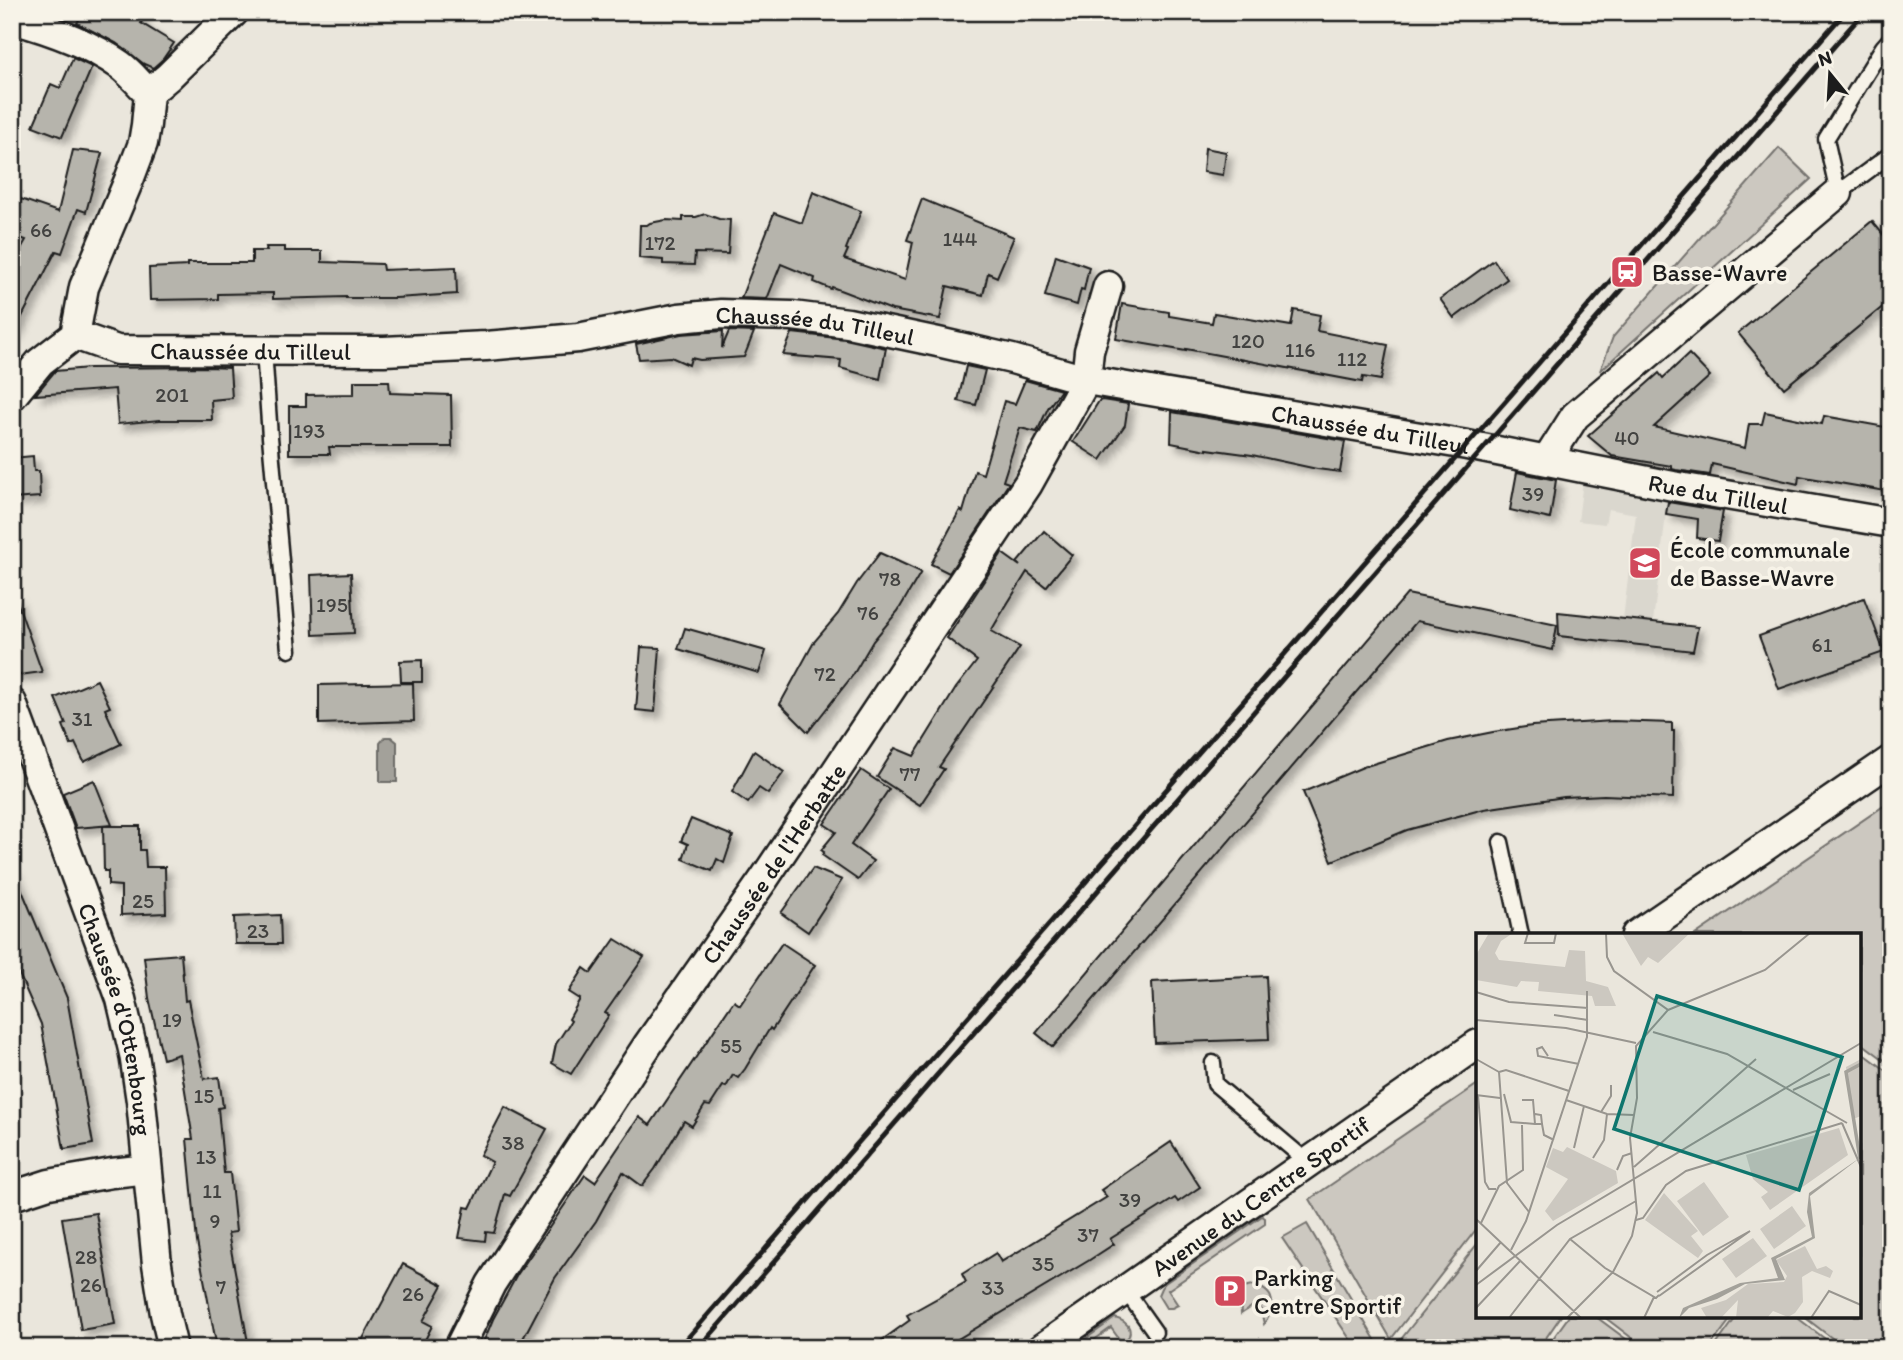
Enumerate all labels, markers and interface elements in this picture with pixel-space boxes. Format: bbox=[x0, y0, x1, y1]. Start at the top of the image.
north arrow bbox=[1794, 38, 1864, 108]
text: N bbox=[1815, 45, 1835, 71]
house number: 66 bbox=[30, 217, 52, 242]
house number: 144 bbox=[943, 226, 978, 251]
house number: 172 bbox=[644, 230, 676, 255]
station icon: Basse-Wavre bbox=[1608, 253, 1646, 291]
place label: Basse-Wavre bbox=[1652, 258, 1787, 287]
street label: Chaussée du Tilleul bbox=[715, 299, 917, 351]
house number: 120 bbox=[1231, 328, 1265, 353]
street label: Chaussée du Tilleul bbox=[150, 336, 351, 365]
house number: 116 bbox=[1285, 337, 1315, 362]
house number: 112 bbox=[1337, 346, 1367, 371]
house number: 201 bbox=[155, 382, 189, 407]
street label: Chaussée du Tilleul bbox=[1269, 397, 1472, 460]
house number: 193 bbox=[293, 418, 325, 443]
house number: 40 bbox=[1614, 425, 1640, 450]
street label: Rue du Tilleul bbox=[1646, 467, 1791, 520]
house number: 39 bbox=[1522, 481, 1544, 506]
place label: École communale de Basse-Wavre bbox=[1670, 535, 1850, 592]
school or university icon: École communale de Basse-Wavre bbox=[1626, 544, 1664, 582]
house number: 78 bbox=[879, 566, 901, 591]
house number: 195 bbox=[316, 592, 348, 617]
house number: 76 bbox=[857, 600, 879, 625]
house number: 61 bbox=[1812, 632, 1833, 657]
house number: 72 bbox=[814, 661, 836, 686]
house number: 31 bbox=[71, 706, 93, 731]
street label: Chaussée de l'Herbatte bbox=[695, 758, 852, 969]
house number: 77 bbox=[900, 761, 920, 786]
house number: 25 bbox=[132, 888, 154, 913]
street label: Chaussée d'Ottenbourg bbox=[72, 899, 159, 1138]
house number: 23 bbox=[247, 918, 269, 943]
inset map bbox=[1476, 933, 1861, 1318]
house number: 19 bbox=[162, 1007, 182, 1032]
house number: 55 bbox=[720, 1033, 742, 1058]
house number: 15 bbox=[194, 1083, 214, 1108]
street label: Avenue du Centre Sportif bbox=[1145, 1109, 1376, 1282]
house number: 38 bbox=[502, 1130, 524, 1155]
house number: 13 bbox=[195, 1144, 217, 1169]
house number: 11 bbox=[202, 1178, 222, 1203]
house number: 39 bbox=[1119, 1187, 1141, 1212]
house number: 9 bbox=[210, 1208, 220, 1233]
house number: 37 bbox=[1077, 1222, 1099, 1247]
house number: 28 bbox=[75, 1244, 97, 1269]
house number: 35 bbox=[1032, 1251, 1054, 1276]
place label: Parking Centre Sportif bbox=[1254, 1263, 1402, 1320]
house number: 26 bbox=[80, 1272, 102, 1297]
parking icon: Parking Centre Sportif bbox=[1211, 1272, 1249, 1310]
house number: 7 bbox=[216, 1274, 226, 1299]
house number: 33 bbox=[982, 1275, 1004, 1300]
house number: 26 bbox=[402, 1281, 424, 1306]

